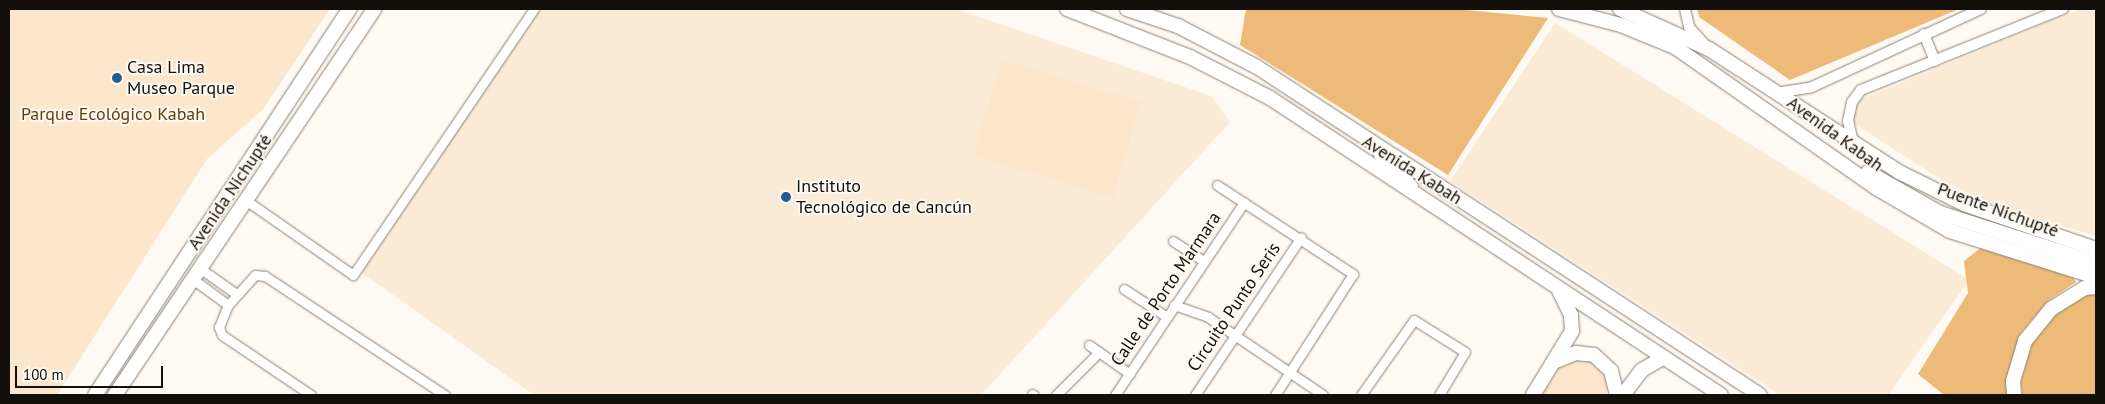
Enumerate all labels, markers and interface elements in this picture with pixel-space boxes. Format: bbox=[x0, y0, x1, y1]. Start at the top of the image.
place label: Casa Lima Museo Parque bbox=[127, 57, 235, 100]
marker: Casa Lima Museo Parque bbox=[111, 72, 123, 84]
street label: Avenida Kabah bbox=[1783, 92, 1887, 176]
park label: Parque Ecológico Kabah bbox=[21, 103, 205, 125]
street label: Avenida Nichupté bbox=[183, 130, 277, 254]
street label: Avenida Kabah bbox=[1358, 131, 1466, 209]
place label: Instituto Tecnológico de Cancún bbox=[796, 176, 972, 218]
street label: Puente Nichupté bbox=[1934, 178, 2062, 242]
marker: Instituto Tecnológico de Cancún bbox=[780, 191, 792, 203]
street label: Calle de Porto Marmara bbox=[1106, 208, 1226, 370]
street label: Circuito Punto Seris bbox=[1183, 238, 1285, 376]
scale bar bbox=[18, 356, 165, 388]
text: 100 m bbox=[23, 365, 64, 384]

